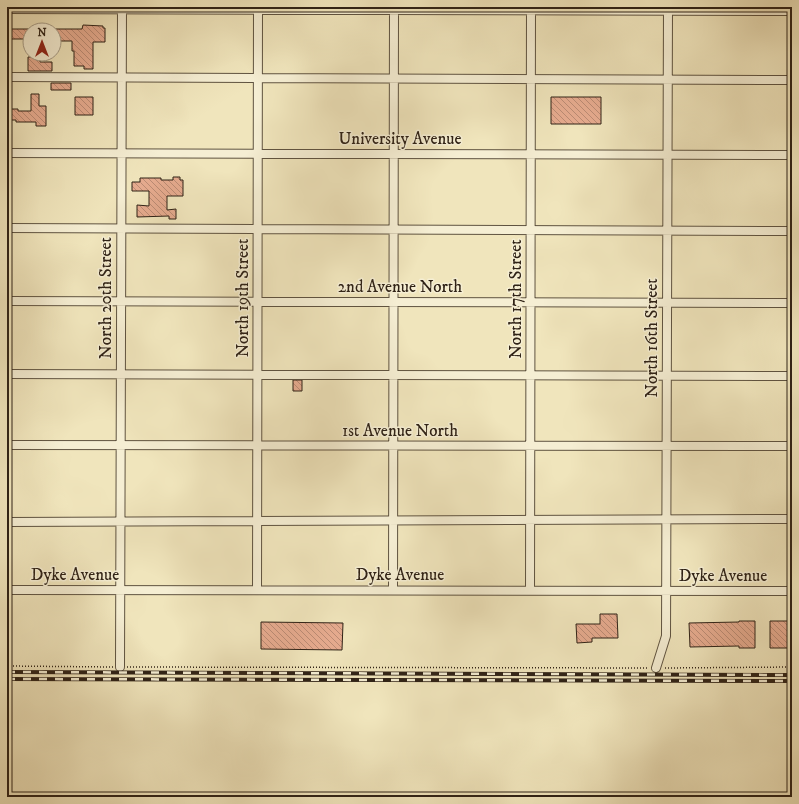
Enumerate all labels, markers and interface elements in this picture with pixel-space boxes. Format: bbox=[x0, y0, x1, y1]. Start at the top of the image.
north arrow bbox=[22, 22, 62, 62]
text: N bbox=[37, 26, 47, 40]
street label: University Avenue bbox=[338, 128, 462, 150]
street label: North 20th Street bbox=[95, 237, 117, 359]
street label: North 19th Street bbox=[232, 238, 254, 358]
street label: North 17th Street bbox=[505, 239, 527, 359]
street label: 2nd Avenue North bbox=[338, 276, 462, 298]
street label: North 16th Street bbox=[641, 278, 663, 398]
street label: 1st Avenue North bbox=[342, 420, 458, 442]
street label: Dyke Avenue bbox=[31, 564, 119, 586]
street label: Dyke Avenue bbox=[356, 564, 444, 586]
street label: Dyke Avenue bbox=[679, 565, 767, 587]

